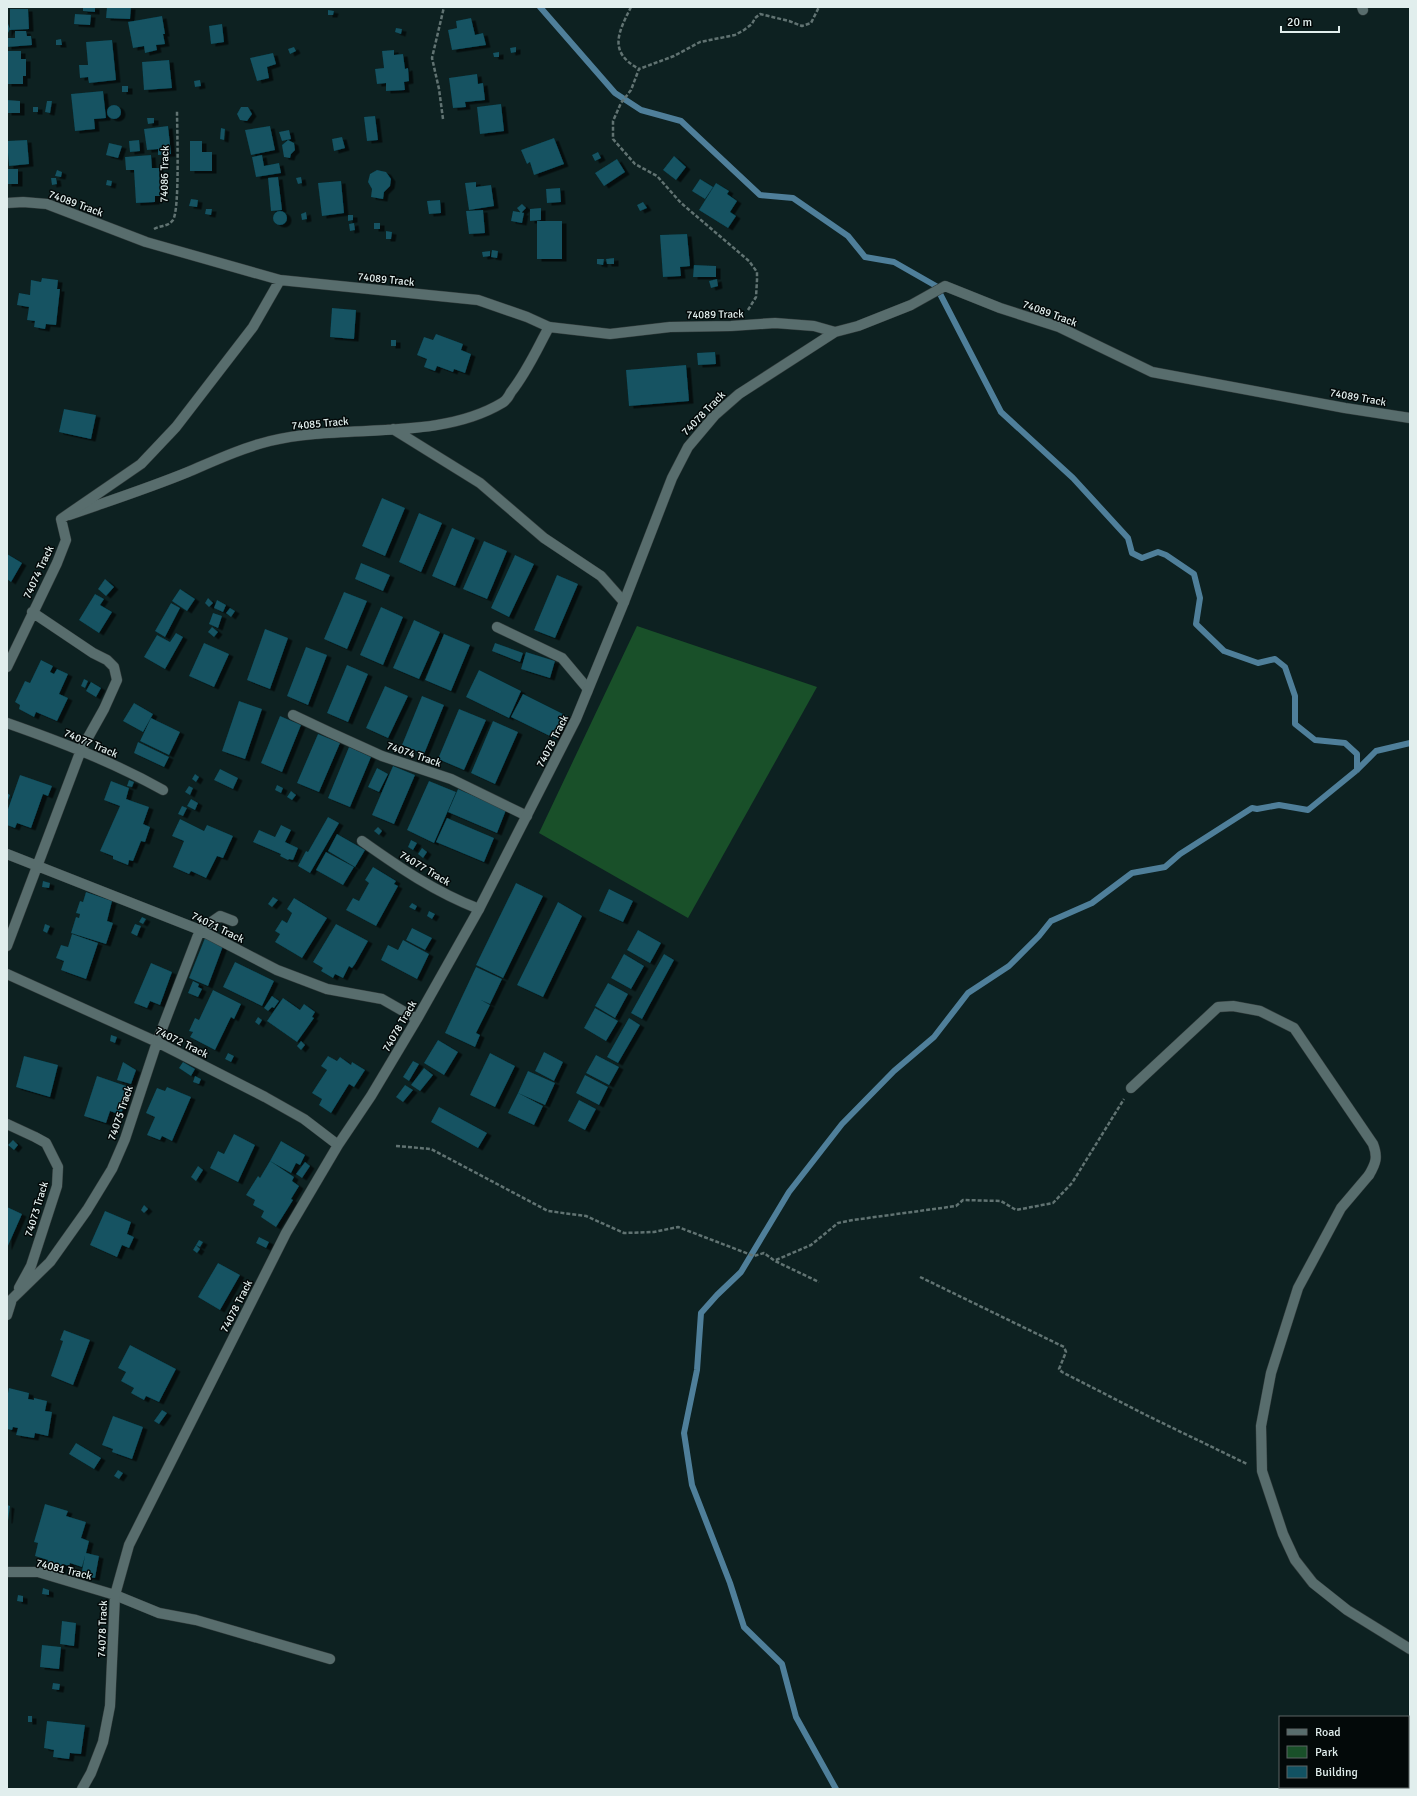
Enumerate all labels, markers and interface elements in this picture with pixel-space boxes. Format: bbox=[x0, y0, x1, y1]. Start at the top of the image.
scale bar bbox=[1281, 8, 1339, 34]
text: 20 m bbox=[1287, 15, 1312, 30]
street label: 74086 Track bbox=[158, 145, 172, 203]
street label: 74089 Track bbox=[47, 188, 105, 220]
street label: 74089 Track bbox=[357, 270, 416, 289]
street label: 74089 Track bbox=[1021, 298, 1079, 330]
street label: 74089 Track bbox=[686, 307, 744, 321]
street label: 74089 Track bbox=[1329, 386, 1388, 409]
street label: 74078 Track bbox=[679, 388, 728, 438]
street label: 74085 Track bbox=[291, 414, 350, 432]
street label: 74074 Track bbox=[20, 543, 57, 601]
street label: 74078 Track bbox=[534, 712, 571, 770]
street label: 74077 Track bbox=[62, 726, 120, 761]
street label: 74074 Track bbox=[385, 739, 443, 770]
street label: 74077 Track bbox=[397, 848, 453, 889]
street label: 74071 Track bbox=[189, 909, 247, 946]
street label: 74078 Track bbox=[379, 998, 420, 1054]
street label: 74072 Track bbox=[153, 1024, 211, 1061]
street label: 74075 Track bbox=[105, 1084, 136, 1142]
street label: 74073 Track bbox=[22, 1179, 51, 1238]
street label: 74078 Track bbox=[218, 1277, 255, 1335]
street label: 74081 Track bbox=[35, 1556, 94, 1583]
street label: 74078 Track bbox=[95, 1600, 110, 1658]
legend bbox=[1279, 1716, 1409, 1788]
text: Road bbox=[1315, 1725, 1341, 1740]
text: Park bbox=[1315, 1745, 1338, 1760]
text: Building bbox=[1315, 1765, 1358, 1780]

